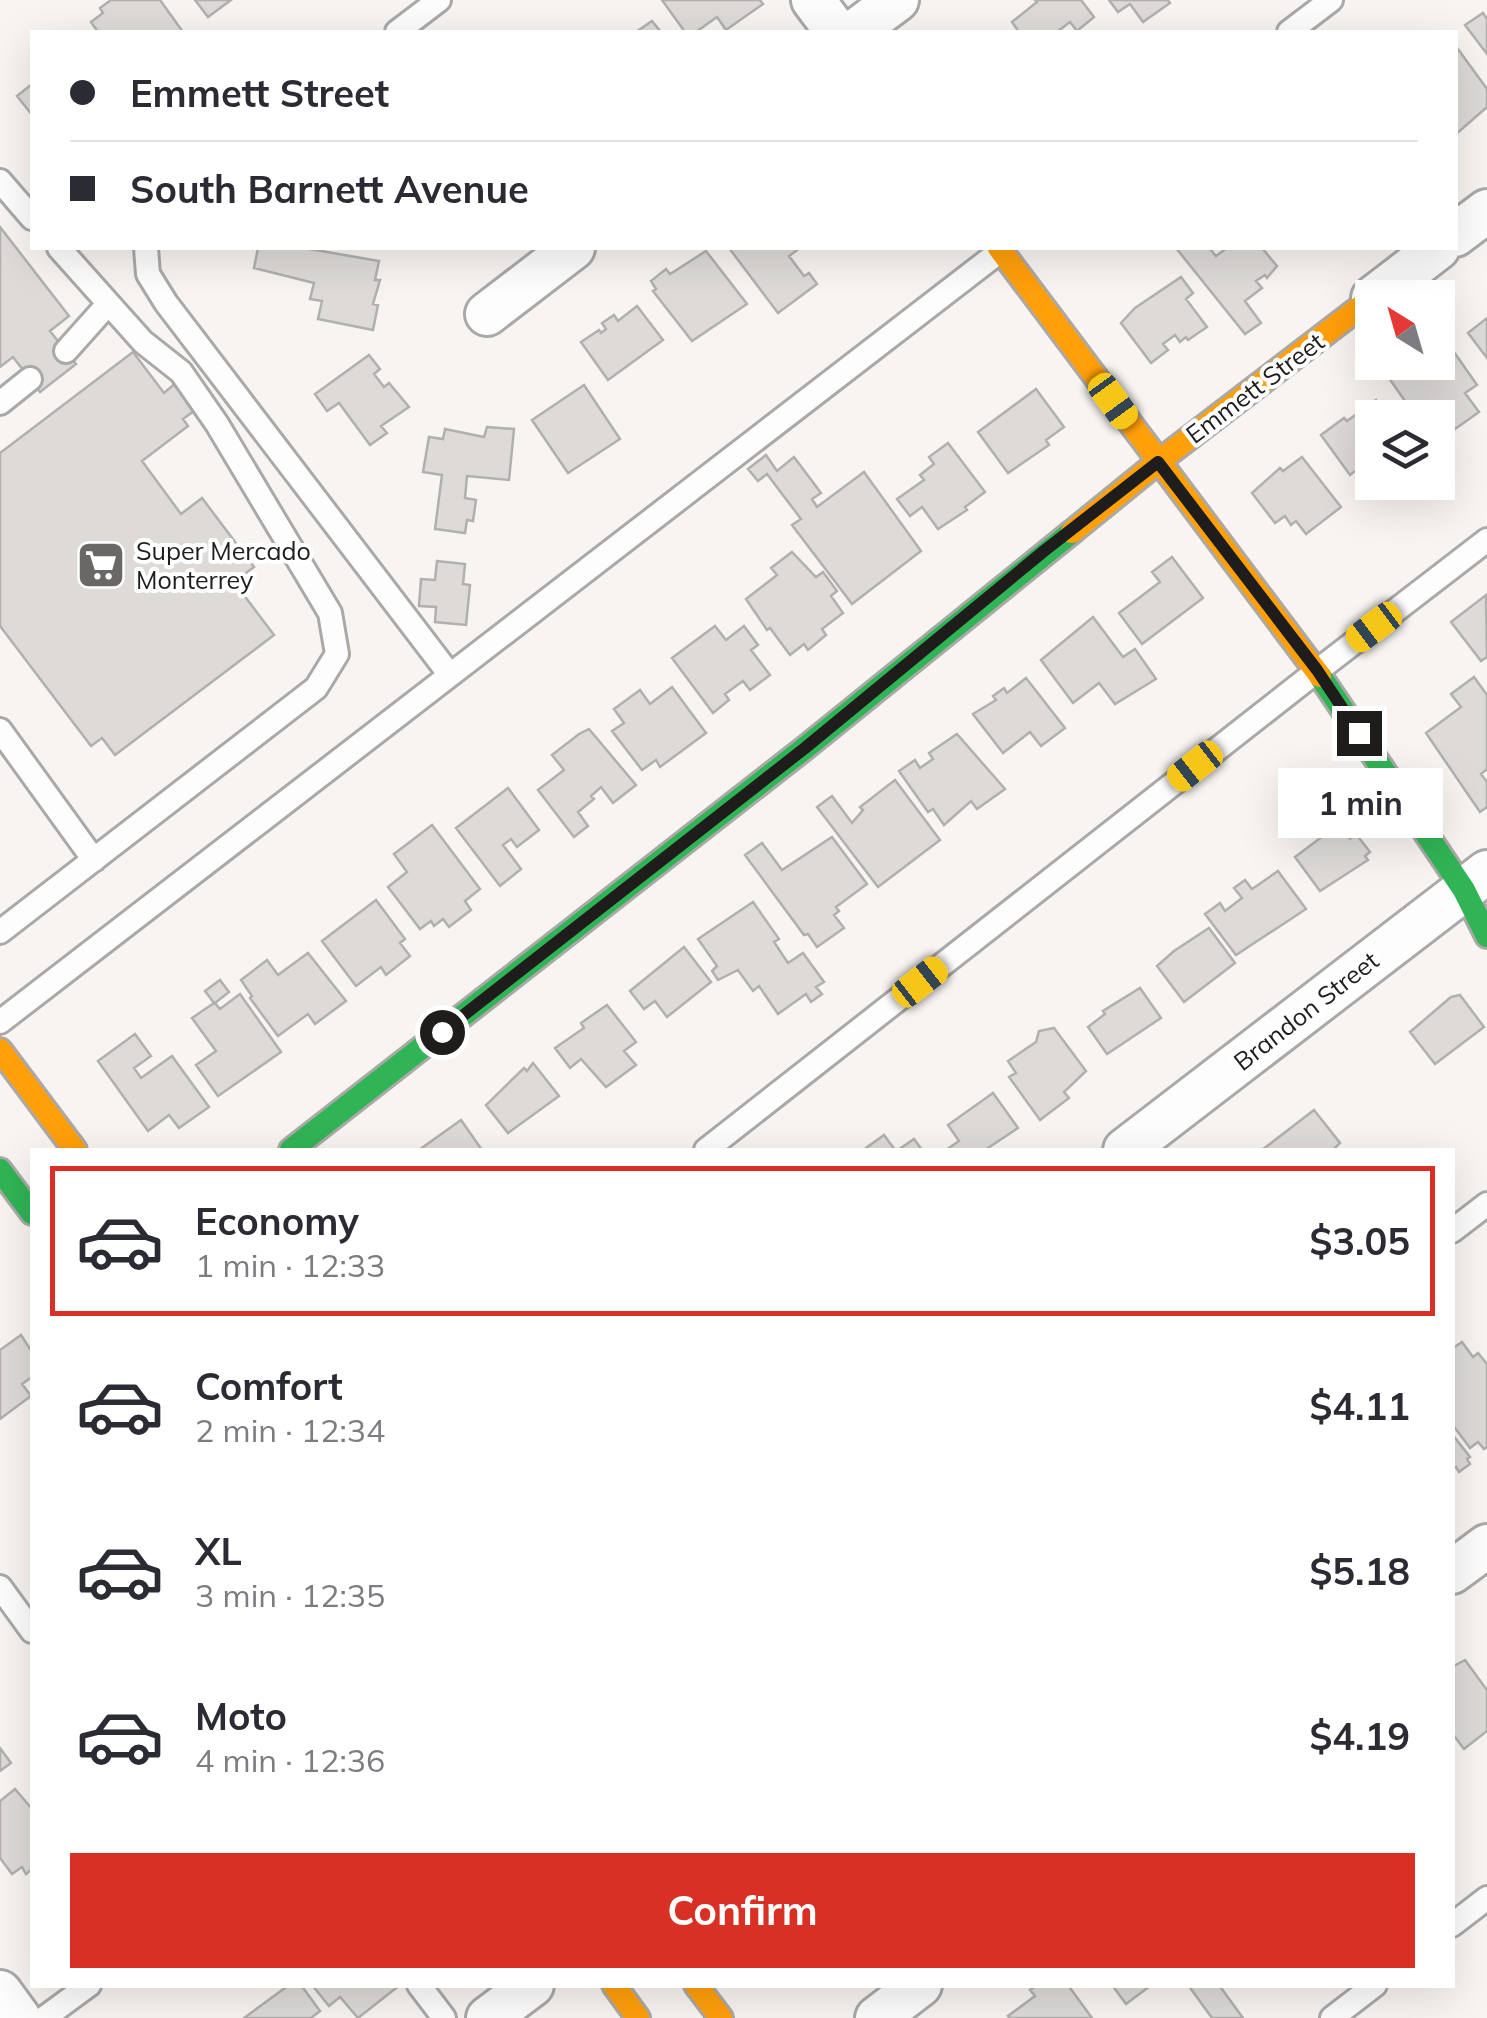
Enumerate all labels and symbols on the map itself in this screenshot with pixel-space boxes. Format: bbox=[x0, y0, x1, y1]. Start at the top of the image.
north arrow bbox=[1355, 280, 1455, 380]
street label: Emmett Street bbox=[1179, 325, 1330, 450]
car bbox=[1083, 368, 1143, 434]
place label: Super Mercado Monterrey bbox=[136, 535, 311, 595]
supermarket icon: Super Mercado Monterrey bbox=[75, 539, 127, 591]
car bbox=[1341, 597, 1407, 657]
route end bbox=[1337, 711, 1382, 756]
car bbox=[1162, 736, 1228, 796]
callout: 1 min bbox=[1276, 768, 1442, 838]
street label: Brandon Street bbox=[1227, 944, 1384, 1077]
car bbox=[887, 952, 953, 1012]
route start bbox=[420, 1010, 465, 1055]

